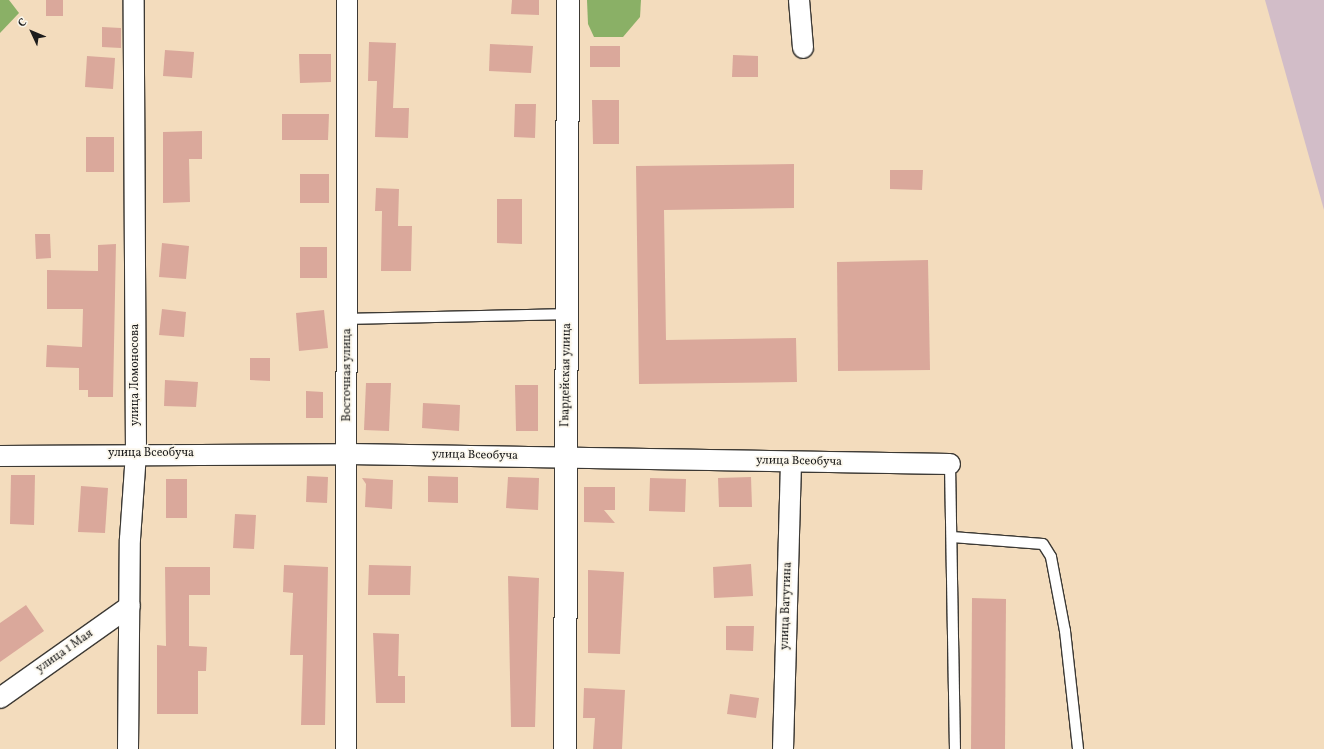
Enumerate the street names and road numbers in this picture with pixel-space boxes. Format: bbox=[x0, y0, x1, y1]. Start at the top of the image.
street label: Гвардейская улица bbox=[559, 323, 575, 427]
street label: улица Ломоносова bbox=[129, 324, 143, 426]
street label: Восточная улица bbox=[341, 328, 355, 422]
street label: улица Всеобуча bbox=[108, 447, 194, 461]
street label: улица Всеобуча bbox=[432, 448, 518, 464]
street label: улица Всеобуча bbox=[756, 454, 842, 470]
street label: улица Ватутина bbox=[778, 562, 796, 650]
street label: улица 1 Мая bbox=[34, 627, 96, 677]

